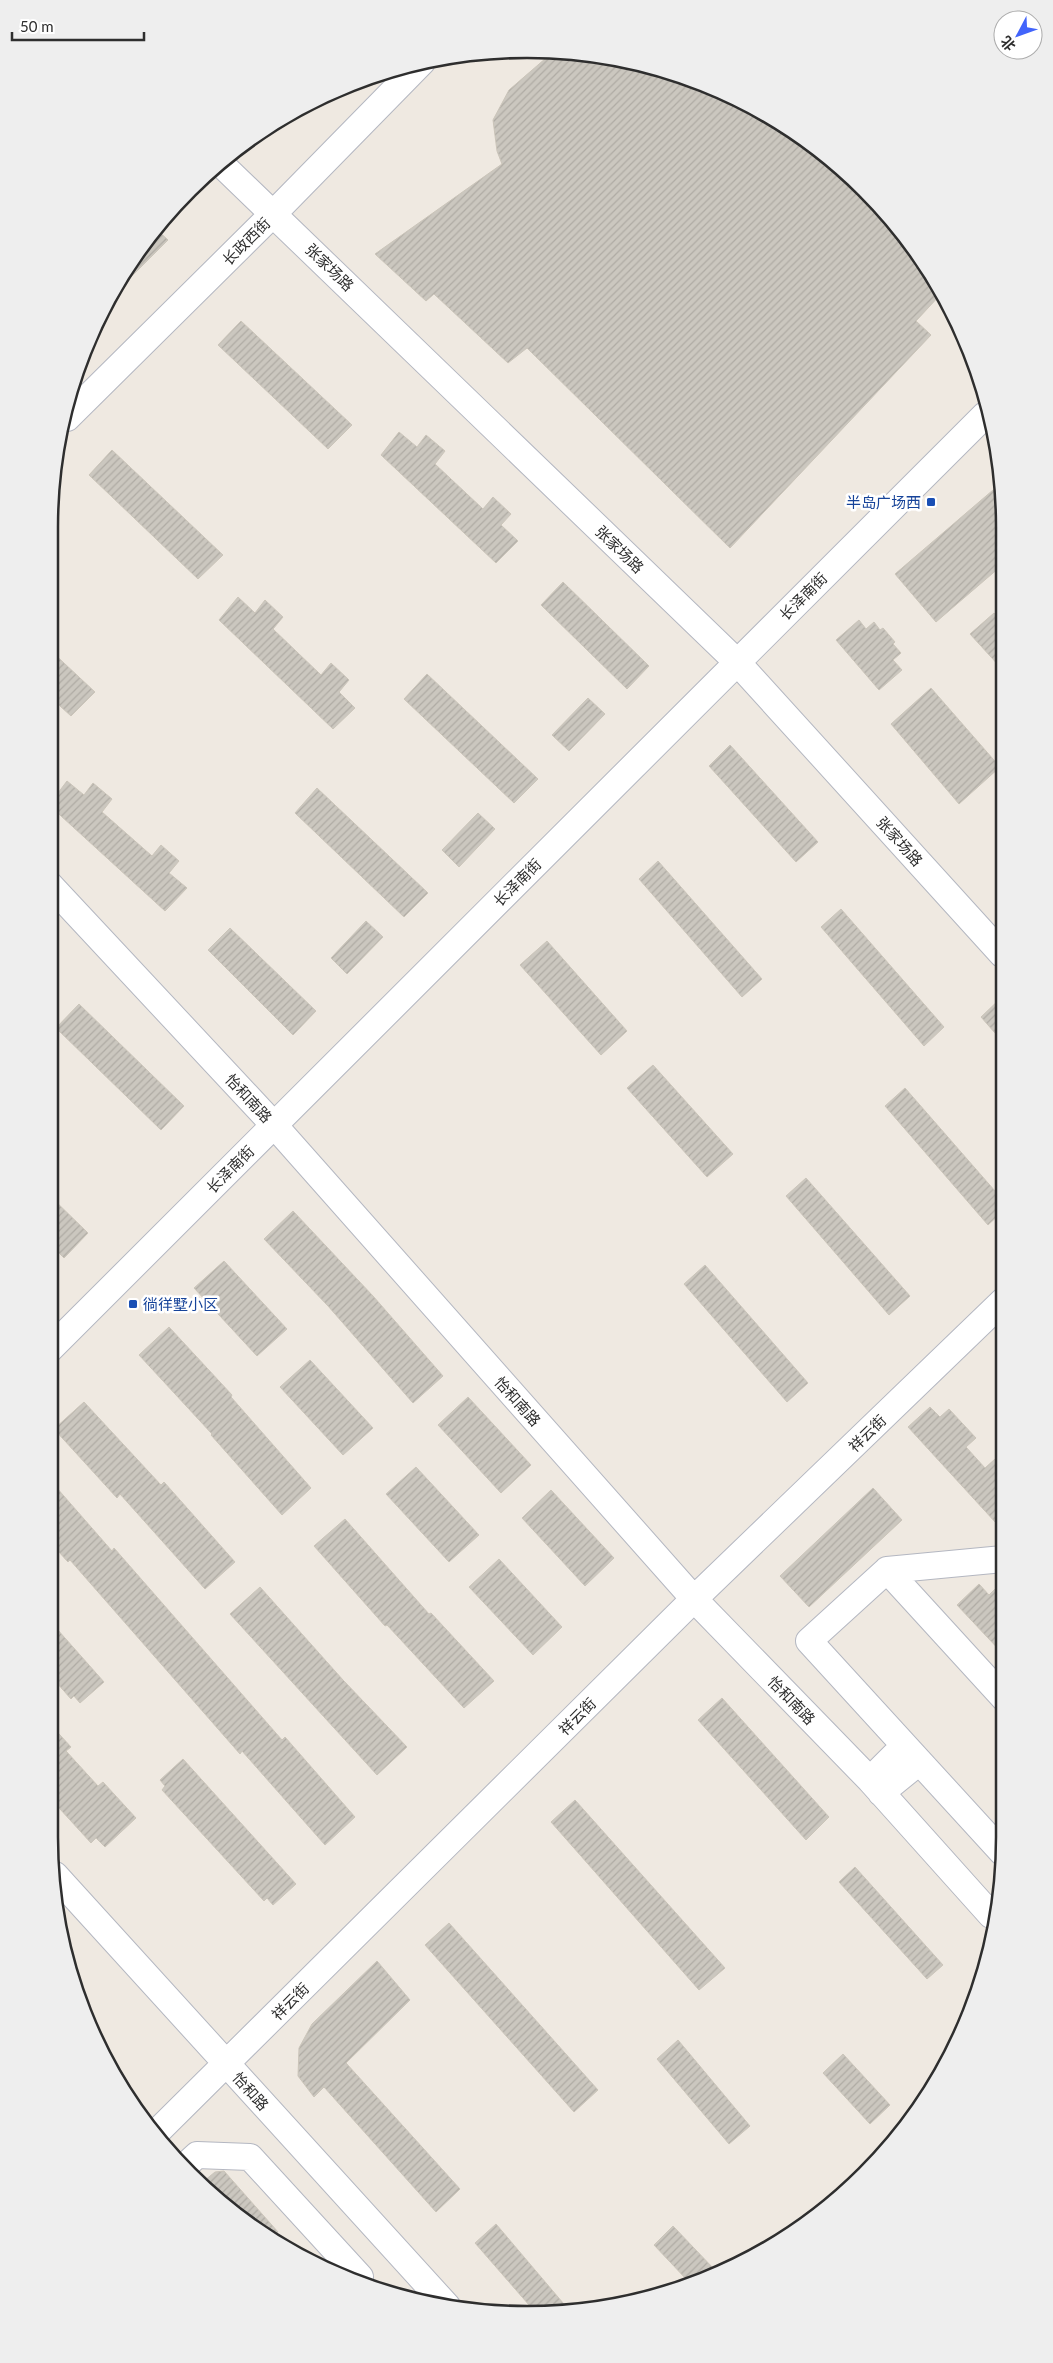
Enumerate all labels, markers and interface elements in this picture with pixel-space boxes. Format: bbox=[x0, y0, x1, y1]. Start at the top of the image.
scale bar bbox=[12, 10, 145, 42]
north arrow bbox=[993, 10, 1043, 60]
text: 50 m bbox=[20, 17, 54, 35]
text: 北 bbox=[997, 33, 1019, 55]
street label: 长政西街 bbox=[218, 213, 274, 269]
street label: 张家场路 bbox=[302, 240, 358, 294]
place label: 半岛广场西 bbox=[846, 493, 921, 511]
marker: 半岛广场西 bbox=[925, 496, 937, 508]
street label: 张家场路 bbox=[592, 522, 648, 576]
street label: 长泽南街 bbox=[775, 568, 831, 624]
street label: 张家场路 bbox=[873, 813, 927, 869]
street label: 长泽南街 bbox=[489, 854, 545, 910]
street label: 怡和南路 bbox=[222, 1070, 276, 1126]
street label: 长泽南街 bbox=[202, 1141, 258, 1197]
place label: 徜徉墅小区 bbox=[143, 1295, 218, 1313]
marker: 徜徉墅小区 bbox=[127, 1298, 139, 1310]
street label: 怡和南路 bbox=[491, 1373, 545, 1429]
street label: 祥云街 bbox=[845, 1411, 889, 1455]
street label: 怡和南路 bbox=[765, 1672, 819, 1728]
street label: 祥云街 bbox=[555, 1694, 599, 1738]
street label: 祥云街 bbox=[268, 1979, 312, 2023]
street label: 怡和路 bbox=[229, 2068, 273, 2114]

